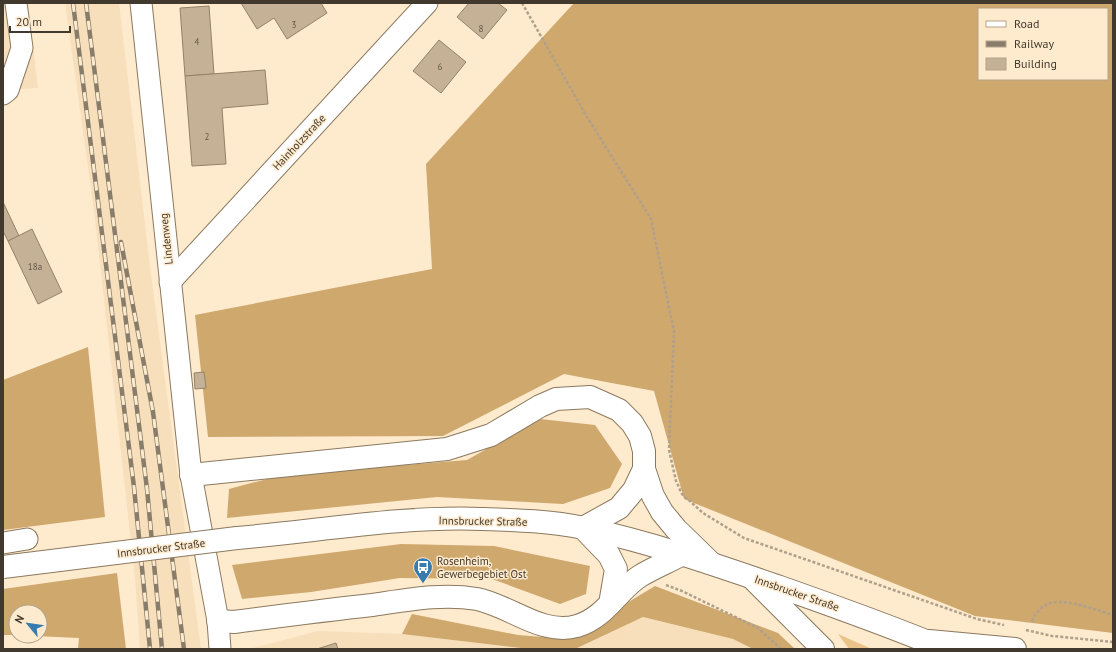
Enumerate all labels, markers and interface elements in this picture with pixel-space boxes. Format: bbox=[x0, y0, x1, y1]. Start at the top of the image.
scale bar bbox=[10, 8, 70, 34]
legend bbox=[978, 8, 1108, 80]
text: 20 m bbox=[16, 14, 42, 29]
text: Road bbox=[1014, 16, 1039, 31]
house number: 3 bbox=[292, 19, 297, 30]
house number: 8 bbox=[479, 23, 484, 34]
house number: 4 bbox=[195, 36, 200, 47]
text: Railway bbox=[1014, 36, 1054, 51]
text: Building bbox=[1014, 56, 1057, 71]
house number: 6 bbox=[438, 61, 443, 72]
street label: Hainholzstraße bbox=[269, 111, 329, 173]
house number: 2 bbox=[205, 131, 210, 142]
street label: Lindenweg bbox=[156, 213, 176, 265]
house number: 18a bbox=[28, 261, 42, 272]
street label: Innsbrucker Straße bbox=[439, 513, 528, 529]
street label: Innsbrucker Straße bbox=[116, 536, 206, 560]
place label: Rosenheim, Gewerbegebiet Ost bbox=[437, 554, 527, 581]
bus stop icon: Rosenheim, Gewerbegebiet Ost bbox=[412, 556, 434, 584]
street label: Innsbrucker Straße bbox=[753, 572, 842, 614]
north arrow bbox=[8, 604, 48, 644]
text: N bbox=[11, 613, 27, 626]

